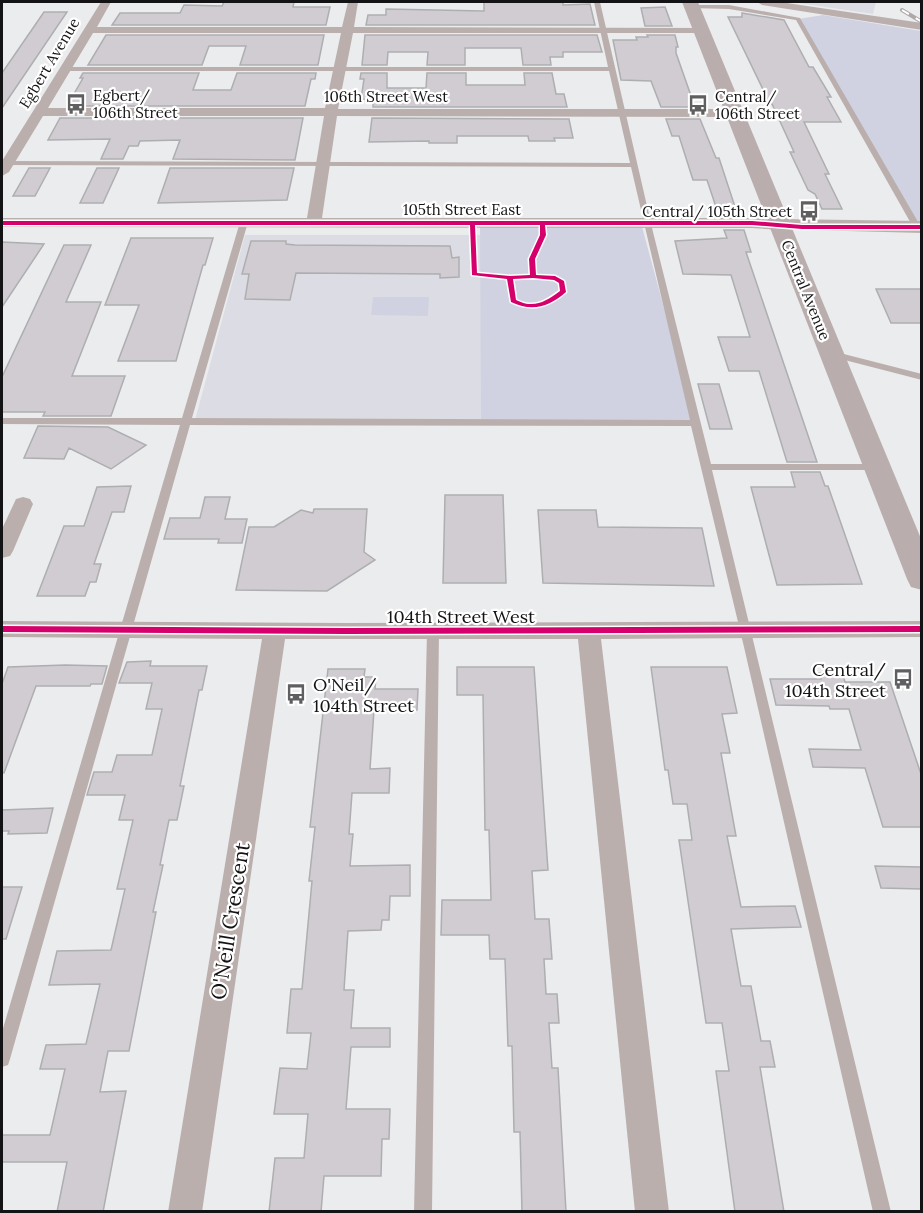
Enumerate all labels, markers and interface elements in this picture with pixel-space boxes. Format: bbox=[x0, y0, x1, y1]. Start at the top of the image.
street label: Egbert Avenue bbox=[15, 14, 83, 112]
place label: Egbert/ 106th Street bbox=[93, 86, 178, 122]
street label: 106th Street West bbox=[324, 87, 448, 106]
place label: Central/ 106th Street bbox=[715, 87, 800, 123]
bus stop icon: Egbert/ 106th Street bbox=[64, 92, 88, 116]
bus stop icon: Central/ 106th Street bbox=[686, 93, 710, 117]
bus stop icon: Central/ 105th Street bbox=[797, 199, 821, 223]
street label: 105th Street East bbox=[403, 200, 521, 219]
place label: Central/ 105th Street bbox=[642, 202, 792, 222]
street label: Central Avenue bbox=[777, 237, 835, 343]
street label: 104th Street West bbox=[387, 605, 535, 628]
place label: Central/ 104th Street bbox=[785, 658, 887, 702]
bus stop icon: Central/ 104th Street bbox=[891, 667, 915, 691]
place label: O'Neil/ 104th Street bbox=[313, 673, 414, 717]
bus stop icon: O'Neil/ 104th Street bbox=[284, 682, 308, 706]
street label: O'Neill Crescent bbox=[204, 840, 256, 1002]

